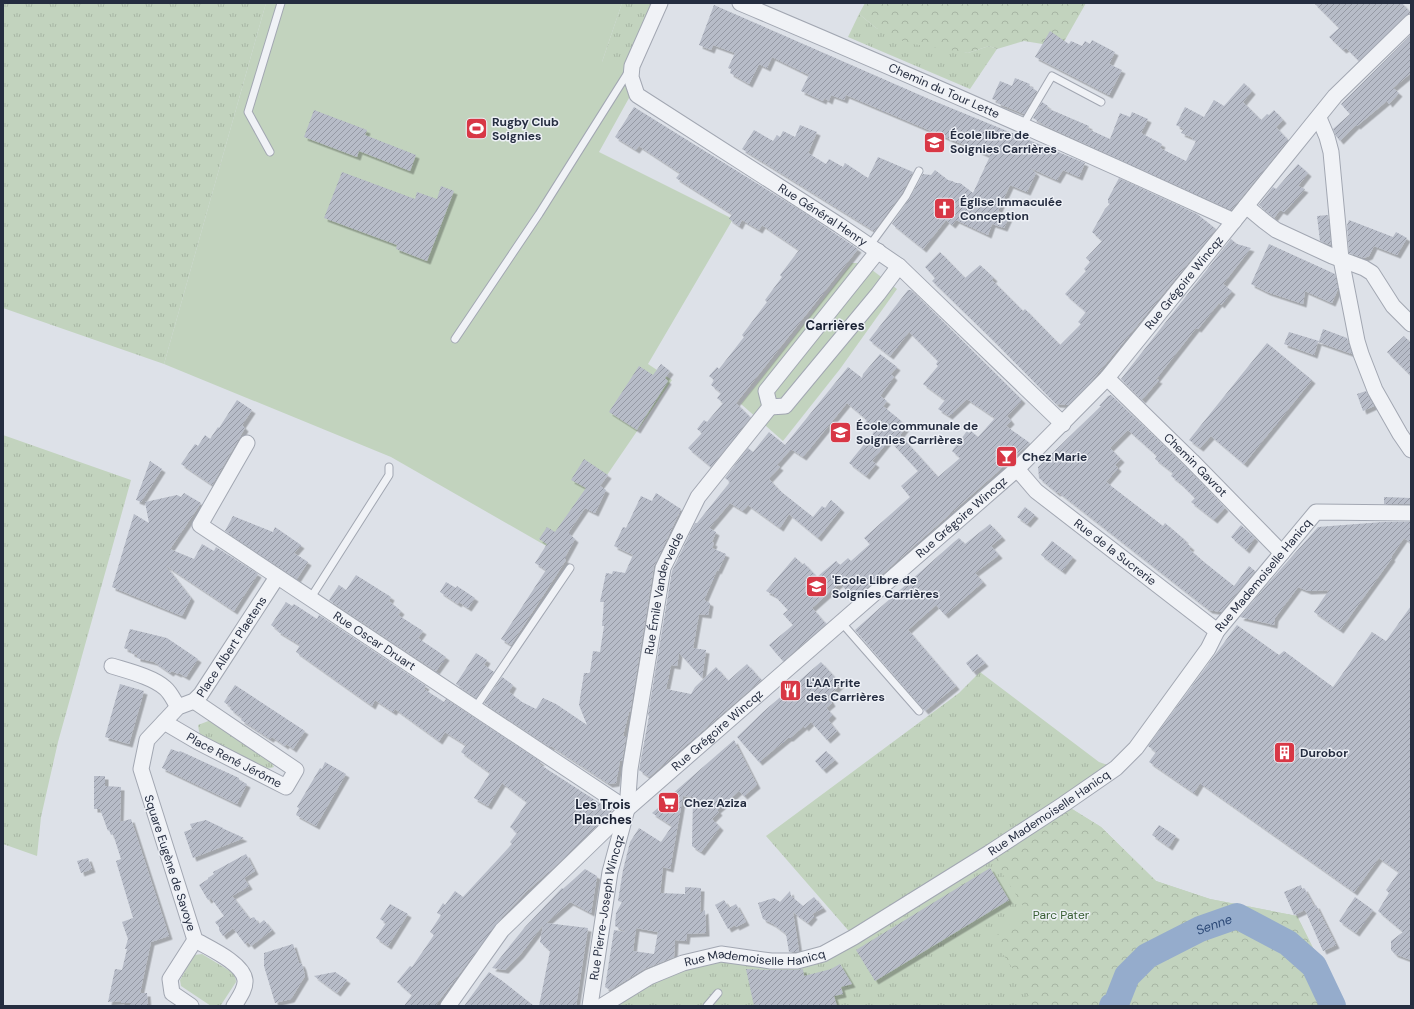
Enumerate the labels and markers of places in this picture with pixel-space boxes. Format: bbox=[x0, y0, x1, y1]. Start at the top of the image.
place label: Rugby Club Soignies bbox=[492, 114, 559, 144]
sports icon: Rugby Club Soignies bbox=[463, 116, 489, 142]
place label: École libre de Soignies Carrières bbox=[950, 127, 1057, 157]
school or university icon: École libre de Soignies Carrières bbox=[921, 129, 947, 155]
place label: Église Immaculée Conception bbox=[960, 194, 1062, 224]
church icon: Église Immaculée Conception bbox=[931, 196, 957, 222]
place label: École communale de Soignies Carrières bbox=[856, 418, 978, 448]
school or university icon: École communale de Soignies Carrières bbox=[828, 420, 854, 446]
bar icon: Chez Marie bbox=[993, 444, 1019, 470]
place label: Chez Marie bbox=[1022, 449, 1087, 465]
place label: 'Ecole Libre de Soignies Carrières bbox=[832, 572, 939, 602]
school or university icon: 'Ecole Libre de Soignies Carrières bbox=[804, 574, 830, 600]
place label: L'AA Frite des Carrières bbox=[806, 675, 885, 705]
restaurant icon: L'AA Frite des Carrières bbox=[777, 677, 803, 703]
building icon: Durobor bbox=[1271, 740, 1297, 766]
place label: Durobor bbox=[1300, 745, 1348, 761]
supermarket icon: Chez Aziza bbox=[655, 790, 681, 816]
place label: Chez Aziza bbox=[684, 795, 747, 811]

